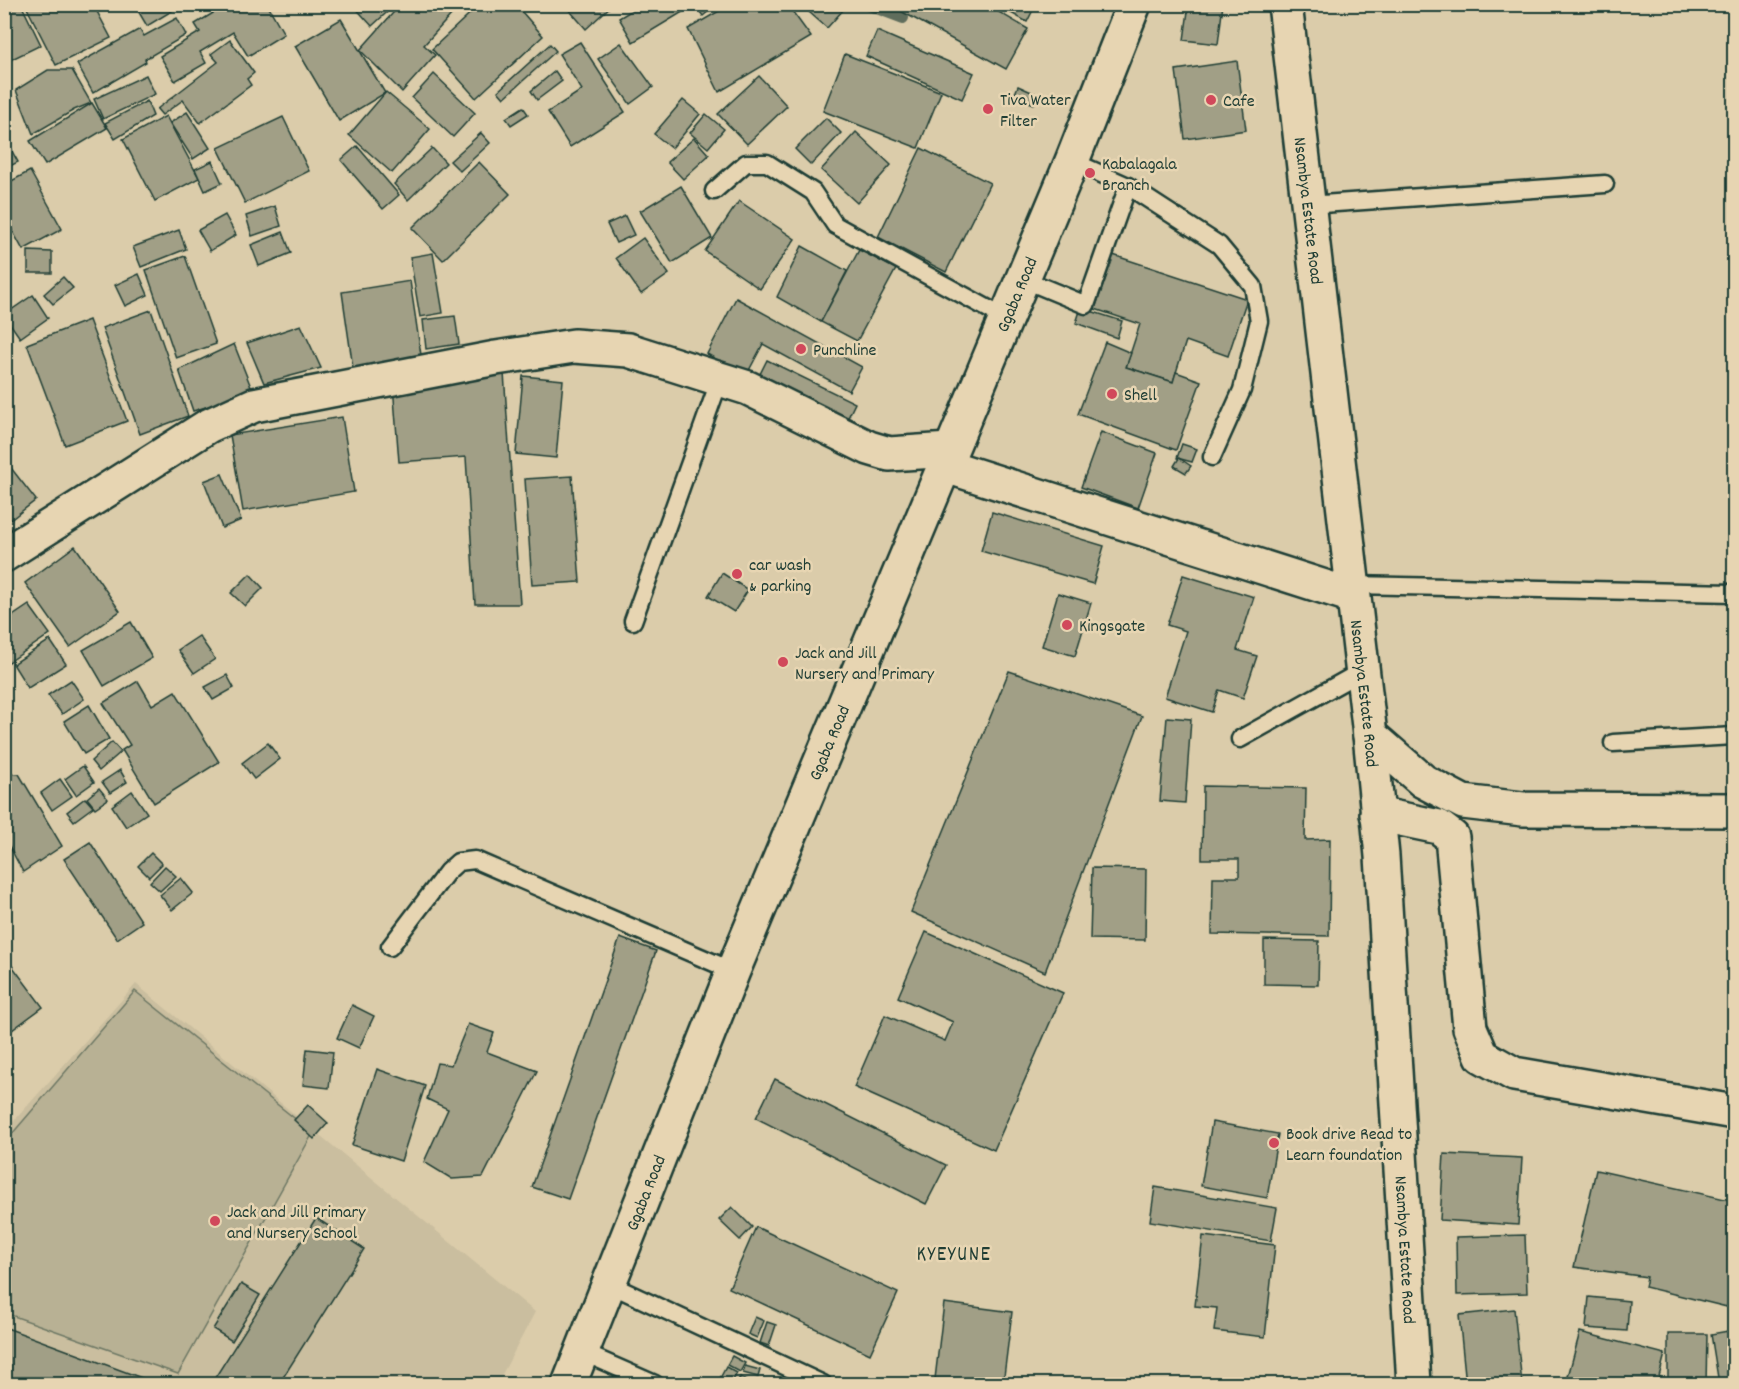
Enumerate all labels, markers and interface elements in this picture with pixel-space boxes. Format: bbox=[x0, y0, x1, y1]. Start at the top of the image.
place label: Tiva Water Filter bbox=[1000, 89, 1071, 135]
place label: Cafe bbox=[1223, 90, 1255, 115]
marker: Cafe bbox=[1204, 93, 1218, 107]
marker: Tiva Water Filter bbox=[981, 102, 995, 116]
street label: Nsambya Estate Road bbox=[1286, 136, 1328, 286]
place label: Kabalagala Branch bbox=[1102, 153, 1177, 199]
marker: Kabalagala Branch bbox=[1083, 166, 1097, 180]
street label: Ggaba Road bbox=[992, 254, 1045, 337]
place label: Punchline bbox=[813, 339, 877, 364]
marker: Punchline bbox=[794, 342, 808, 356]
place label: Shell bbox=[1124, 384, 1157, 409]
marker: Shell bbox=[1105, 387, 1119, 401]
place label: car wash & parking bbox=[749, 554, 811, 600]
marker: car wash & parking bbox=[730, 567, 744, 581]
place label: Kingsgate bbox=[1079, 615, 1145, 640]
marker: Kingsgate bbox=[1060, 618, 1074, 632]
street label: Nsambya Estate Road bbox=[1342, 619, 1383, 769]
place label: Jack and Jill Nursery and Primary bbox=[795, 642, 935, 688]
marker: Jack and Jill Nursery and Primary bbox=[776, 655, 790, 669]
street label: Ggaba Road bbox=[804, 702, 858, 785]
place label: Book drive Read to Learn foundation bbox=[1286, 1123, 1412, 1169]
marker: Book drive Read to Learn foundation bbox=[1267, 1136, 1281, 1150]
street label: Ggaba Road bbox=[621, 1152, 674, 1235]
street label: Nsambya Estate Road bbox=[1386, 1175, 1420, 1325]
place label: Jack and Jill Primary and Nursery School bbox=[227, 1201, 366, 1247]
marker: Jack and Jill Primary and Nursery School bbox=[208, 1214, 222, 1228]
district label: KYEYUNE bbox=[916, 1241, 992, 1271]

